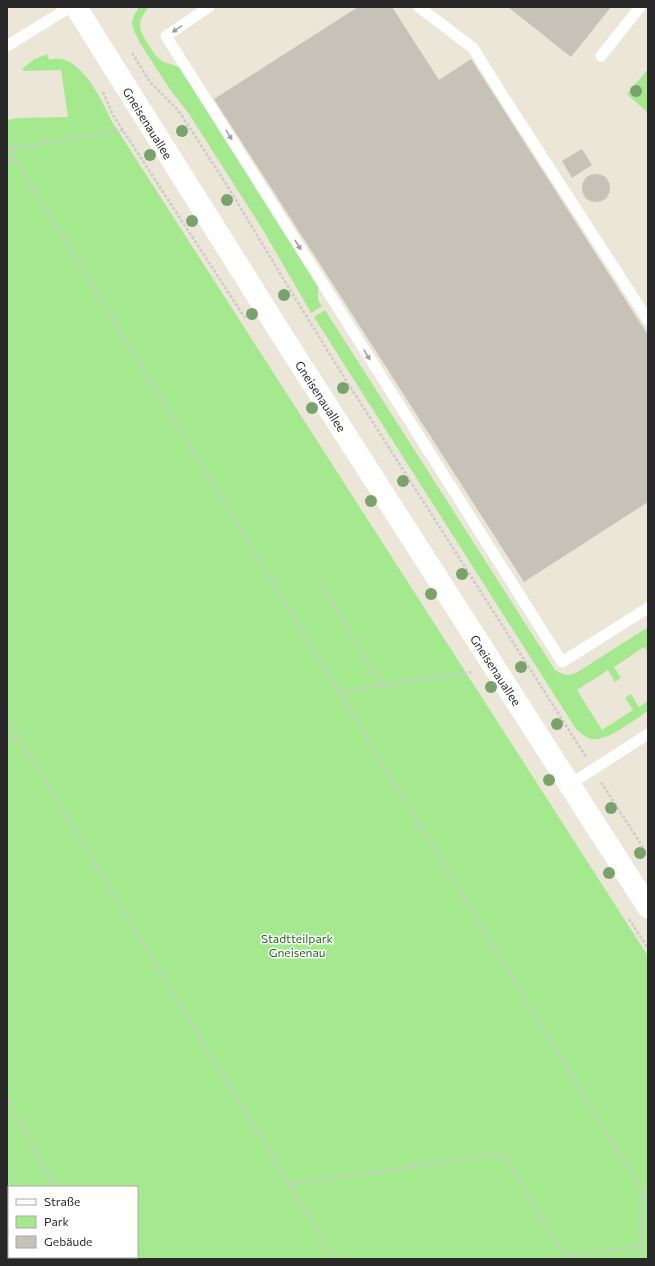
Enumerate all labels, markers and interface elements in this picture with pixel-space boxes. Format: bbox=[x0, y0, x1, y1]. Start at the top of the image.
one-way arrow bbox=[171, 25, 182, 33]
street label: Gneisenauallee bbox=[120, 85, 176, 161]
one-way arrow bbox=[225, 129, 232, 141]
one-way arrow bbox=[294, 240, 302, 250]
one-way arrow bbox=[364, 349, 371, 361]
street label: Gneisenauallee bbox=[293, 358, 349, 434]
street label: Gneisenauallee bbox=[468, 632, 524, 708]
park label: Stadtteilpark Gneisenau bbox=[261, 931, 333, 959]
legend bbox=[8, 1186, 138, 1258]
text: Straße bbox=[44, 1194, 80, 1208]
text: Park bbox=[44, 1214, 70, 1228]
text: Gebäude bbox=[44, 1234, 92, 1248]

